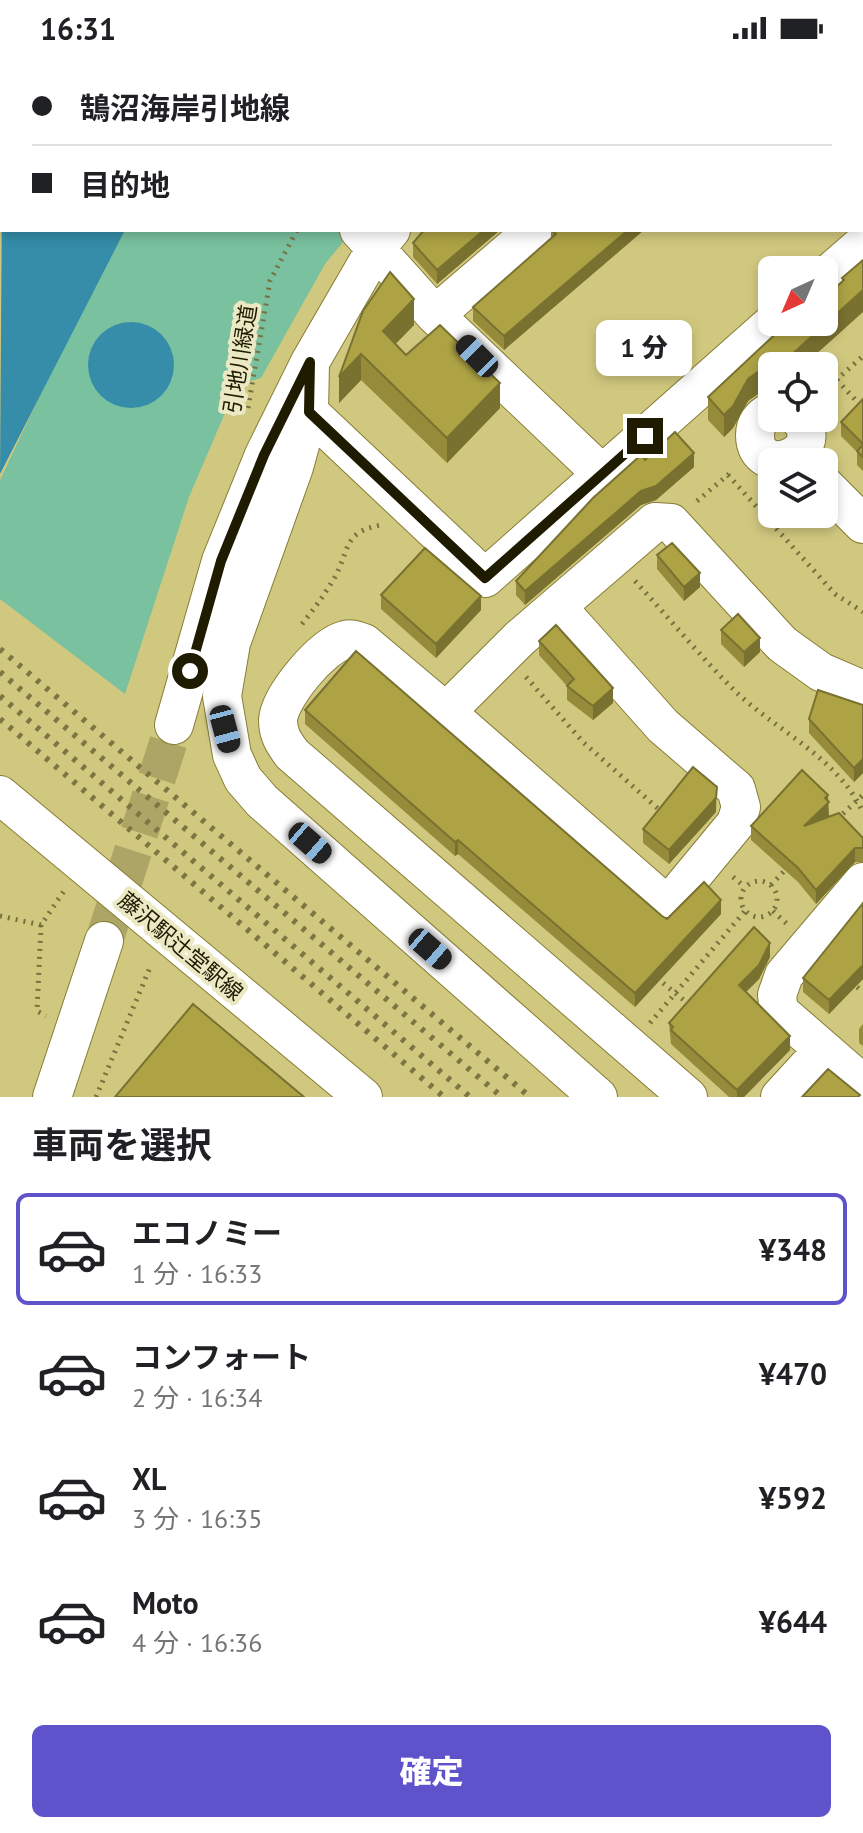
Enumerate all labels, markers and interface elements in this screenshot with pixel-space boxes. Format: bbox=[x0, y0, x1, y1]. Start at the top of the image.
text: 16:31 bbox=[40, 9, 116, 48]
text: 鵠沼海岸引地線 bbox=[80, 88, 290, 127]
text: 目的地 bbox=[80, 165, 170, 204]
north arrow bbox=[758, 256, 838, 336]
map controls bbox=[758, 256, 838, 528]
street label: 引地川緑道 bbox=[218, 302, 262, 416]
callout: 1 分 bbox=[597, 320, 693, 376]
car bbox=[452, 331, 502, 381]
text: 1 分 bbox=[620, 331, 668, 364]
button: locate bbox=[758, 352, 838, 432]
route end bbox=[627, 418, 663, 454]
button: layers bbox=[758, 448, 838, 528]
route start bbox=[172, 653, 208, 689]
car bbox=[207, 703, 243, 755]
car bbox=[284, 818, 336, 868]
street label: 藤沢駅辻堂駅線 bbox=[113, 886, 249, 1006]
car bbox=[404, 924, 456, 974]
text: 車両を選択 bbox=[32, 1121, 212, 1168]
icon: car bbox=[36, 1213, 108, 1285]
text: エコノミー bbox=[132, 1213, 282, 1252]
text: ¥348 bbox=[759, 1230, 827, 1269]
text: 1 分 · 16:33 bbox=[132, 1257, 262, 1290]
icon: car bbox=[36, 1337, 108, 1409]
text: コンフォート bbox=[132, 1337, 311, 1376]
text: ¥470 bbox=[759, 1354, 827, 1393]
text: 2 分 · 16:34 bbox=[132, 1381, 262, 1414]
text: XL bbox=[132, 1459, 166, 1498]
icon: car bbox=[36, 1461, 108, 1533]
text: ¥592 bbox=[759, 1478, 827, 1517]
text: 3 分 · 16:35 bbox=[132, 1502, 262, 1535]
text: Moto bbox=[132, 1583, 199, 1622]
icon: car bbox=[36, 1585, 108, 1657]
text: ¥644 bbox=[759, 1602, 827, 1641]
text: 4 分 · 16:36 bbox=[132, 1626, 262, 1659]
button: 確定 bbox=[32, 1725, 831, 1817]

